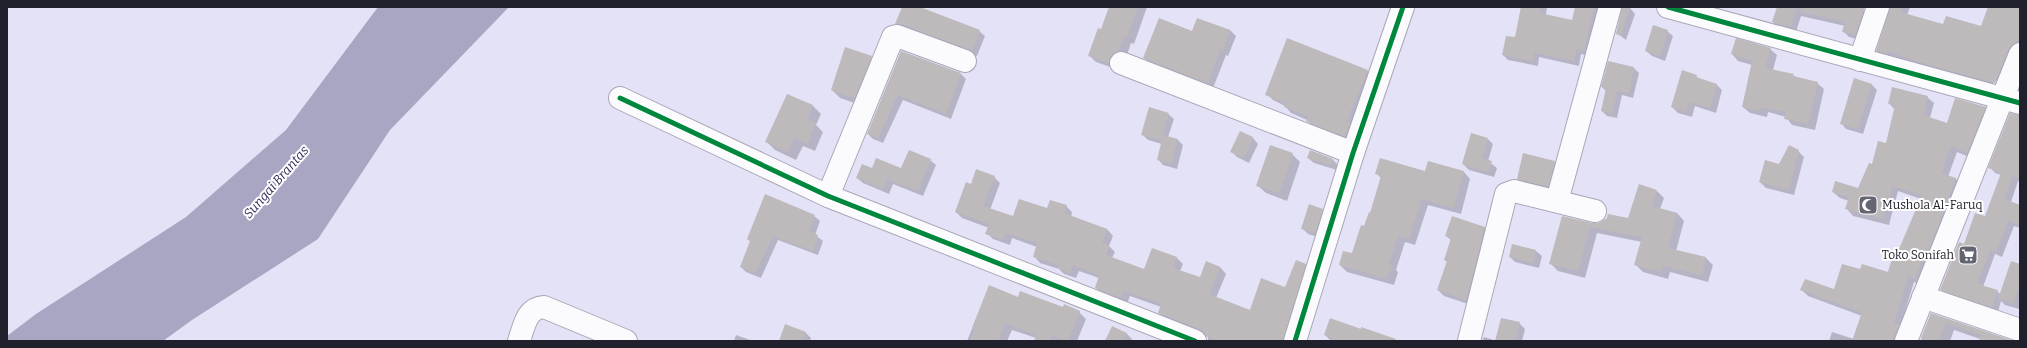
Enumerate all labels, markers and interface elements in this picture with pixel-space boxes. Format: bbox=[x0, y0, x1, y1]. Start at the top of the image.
water label: Sungai Brantas bbox=[240, 143, 312, 221]
mosque icon: Mushola Al-Faruq bbox=[1857, 194, 1879, 216]
place label: Mushola Al-Faruq bbox=[1882, 198, 1982, 212]
supermarket icon: Toko Sonifah bbox=[1957, 244, 1979, 266]
place label: Toko Sonifah bbox=[1882, 248, 1955, 262]

